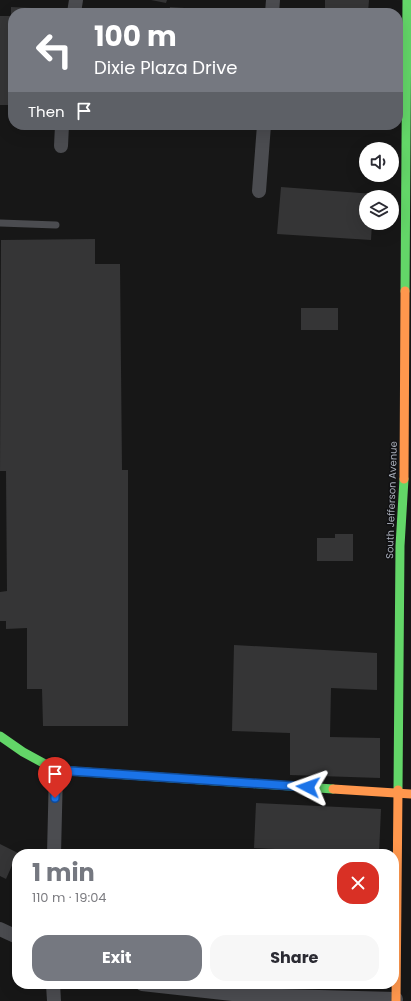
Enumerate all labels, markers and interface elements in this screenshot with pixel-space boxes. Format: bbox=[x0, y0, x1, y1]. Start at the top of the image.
text: 100 m bbox=[94, 17, 177, 56]
icon: left bbox=[28, 24, 80, 76]
text: Dixie Plaza Drive bbox=[94, 55, 237, 80]
icon: arrive bbox=[73, 100, 95, 122]
text: Then bbox=[28, 101, 65, 122]
map controls bbox=[359, 142, 399, 230]
button: sound bbox=[359, 142, 399, 182]
button: layers bbox=[359, 190, 399, 230]
street label: South Jefferson Avenue bbox=[382, 441, 401, 559]
pin bbox=[38, 757, 72, 798]
icon: arrive bbox=[44, 763, 66, 785]
position arrow bbox=[287, 766, 329, 808]
text: 1 min bbox=[32, 856, 95, 889]
button: close bbox=[337, 862, 379, 904]
text: 110 m · 19:04 bbox=[32, 888, 107, 907]
button: Exit bbox=[32, 935, 202, 981]
button: Share bbox=[210, 935, 379, 981]

